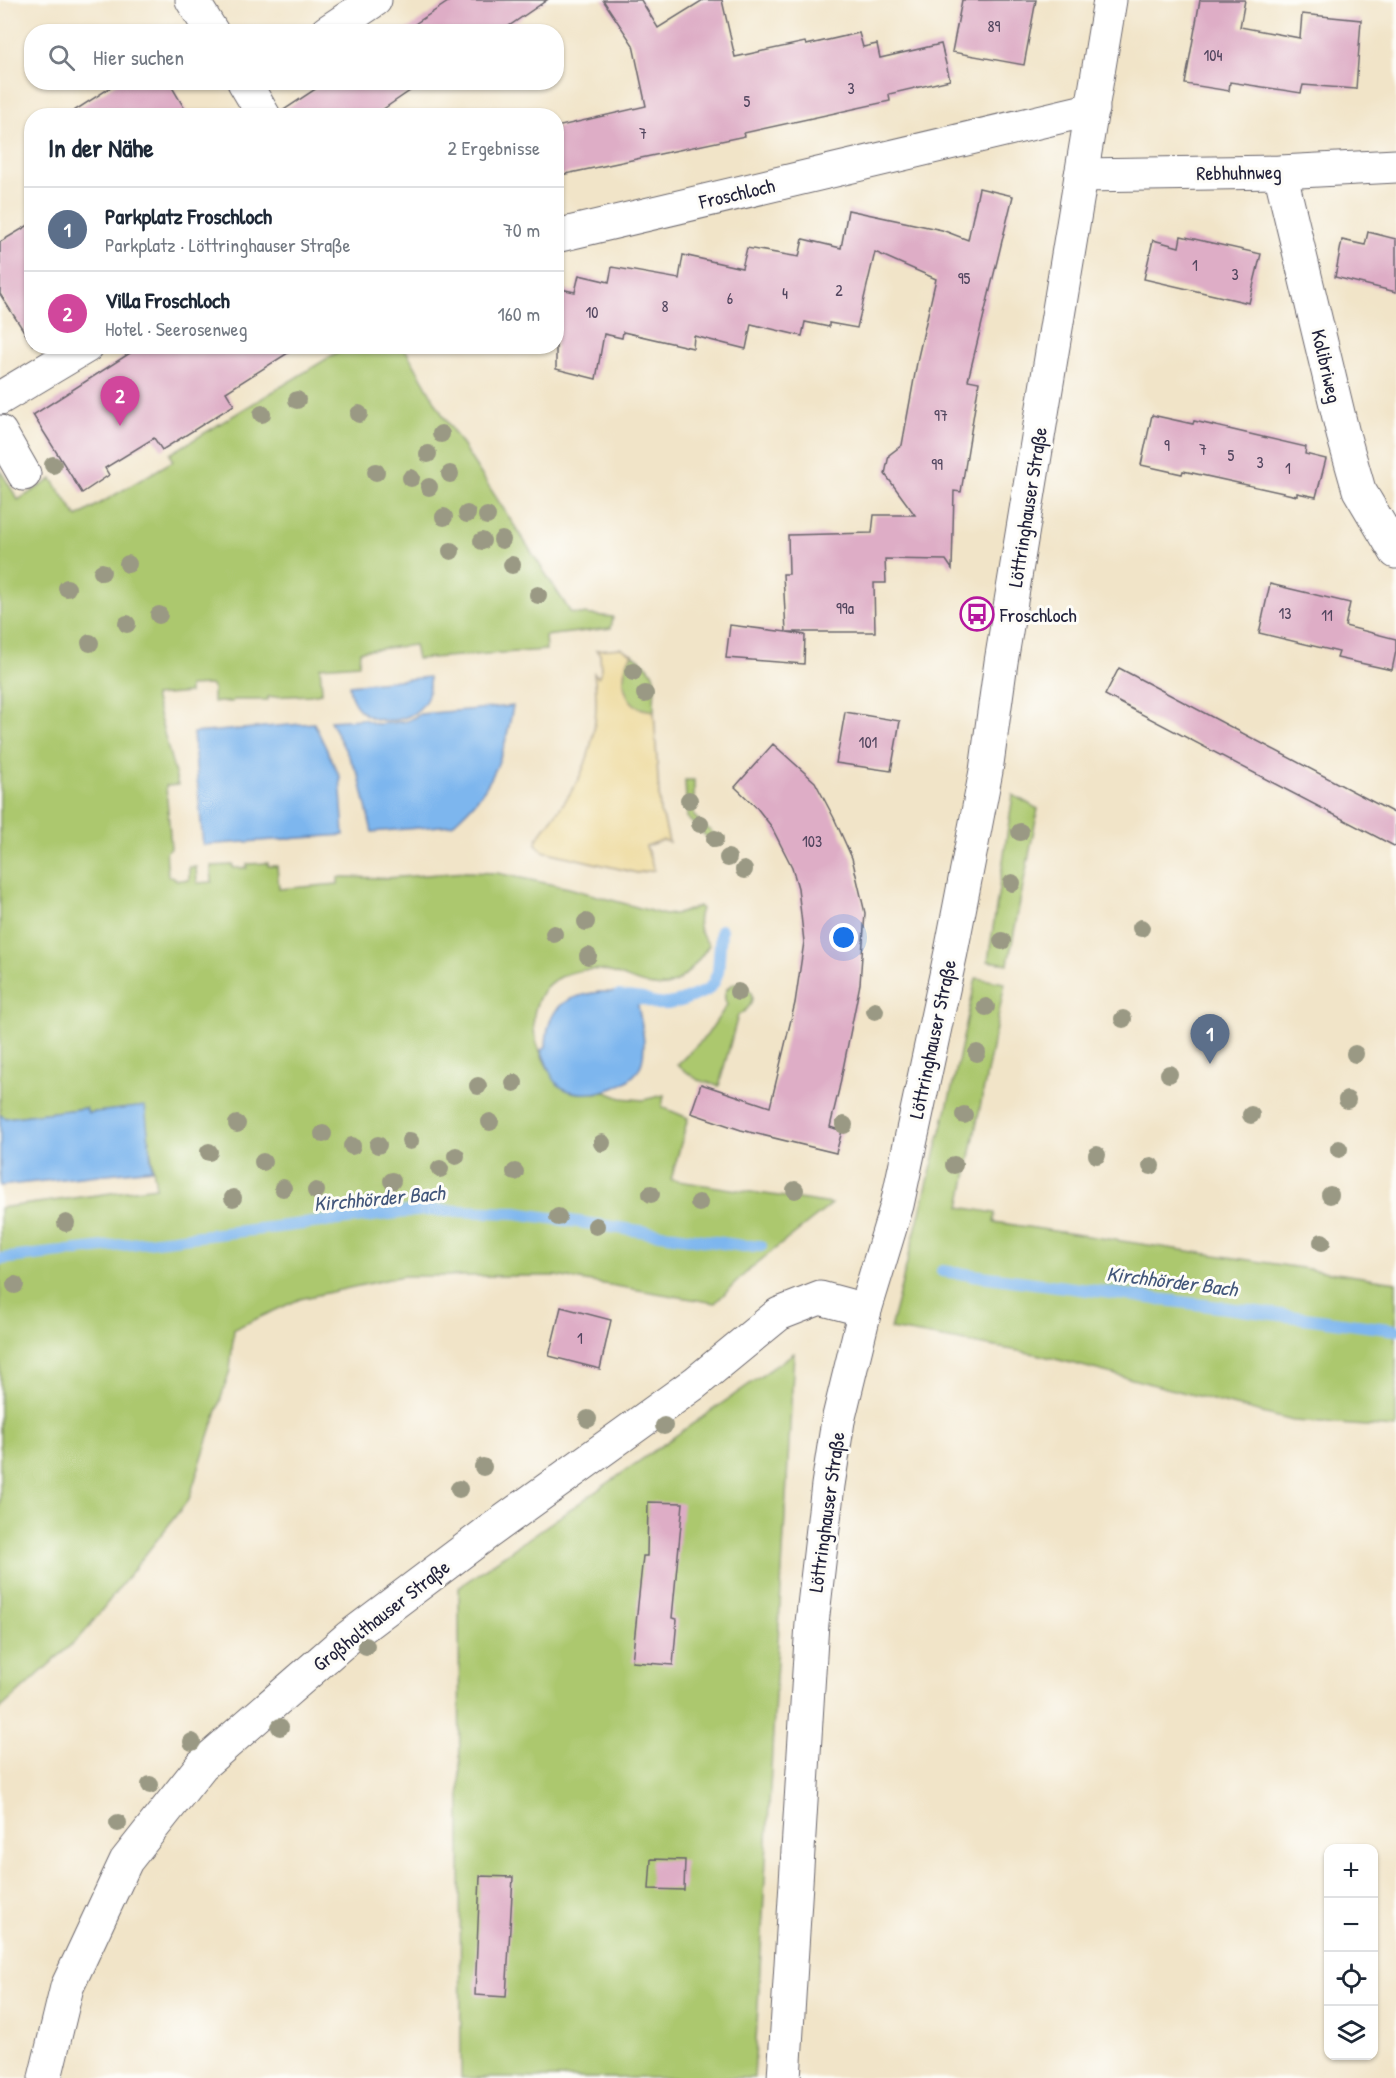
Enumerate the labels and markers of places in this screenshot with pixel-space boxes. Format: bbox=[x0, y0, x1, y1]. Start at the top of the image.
pin: 2 bbox=[100, 376, 140, 426]
bus stop icon: Froschloch bbox=[959, 596, 995, 632]
place label: Froschloch bbox=[999, 601, 1077, 628]
pin: 1 bbox=[1190, 1014, 1230, 1064]

